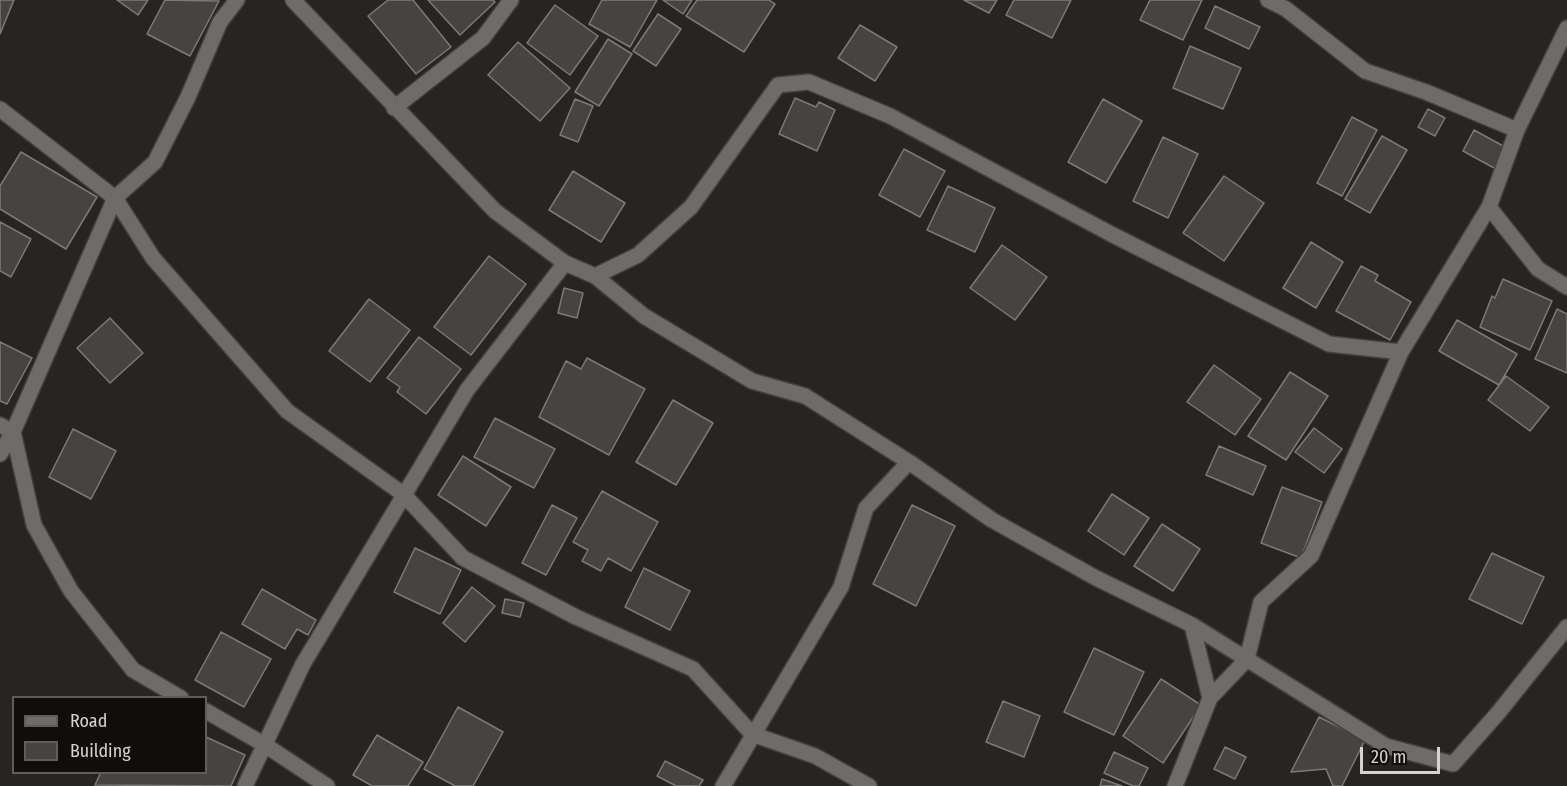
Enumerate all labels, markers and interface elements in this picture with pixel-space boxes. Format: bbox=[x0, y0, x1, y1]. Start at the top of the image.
legend bbox=[12, 696, 207, 774]
text: Road bbox=[70, 710, 107, 732]
scale bar bbox=[1363, 735, 1442, 773]
text: Building bbox=[70, 740, 131, 762]
text: 20 m bbox=[1371, 746, 1406, 768]

